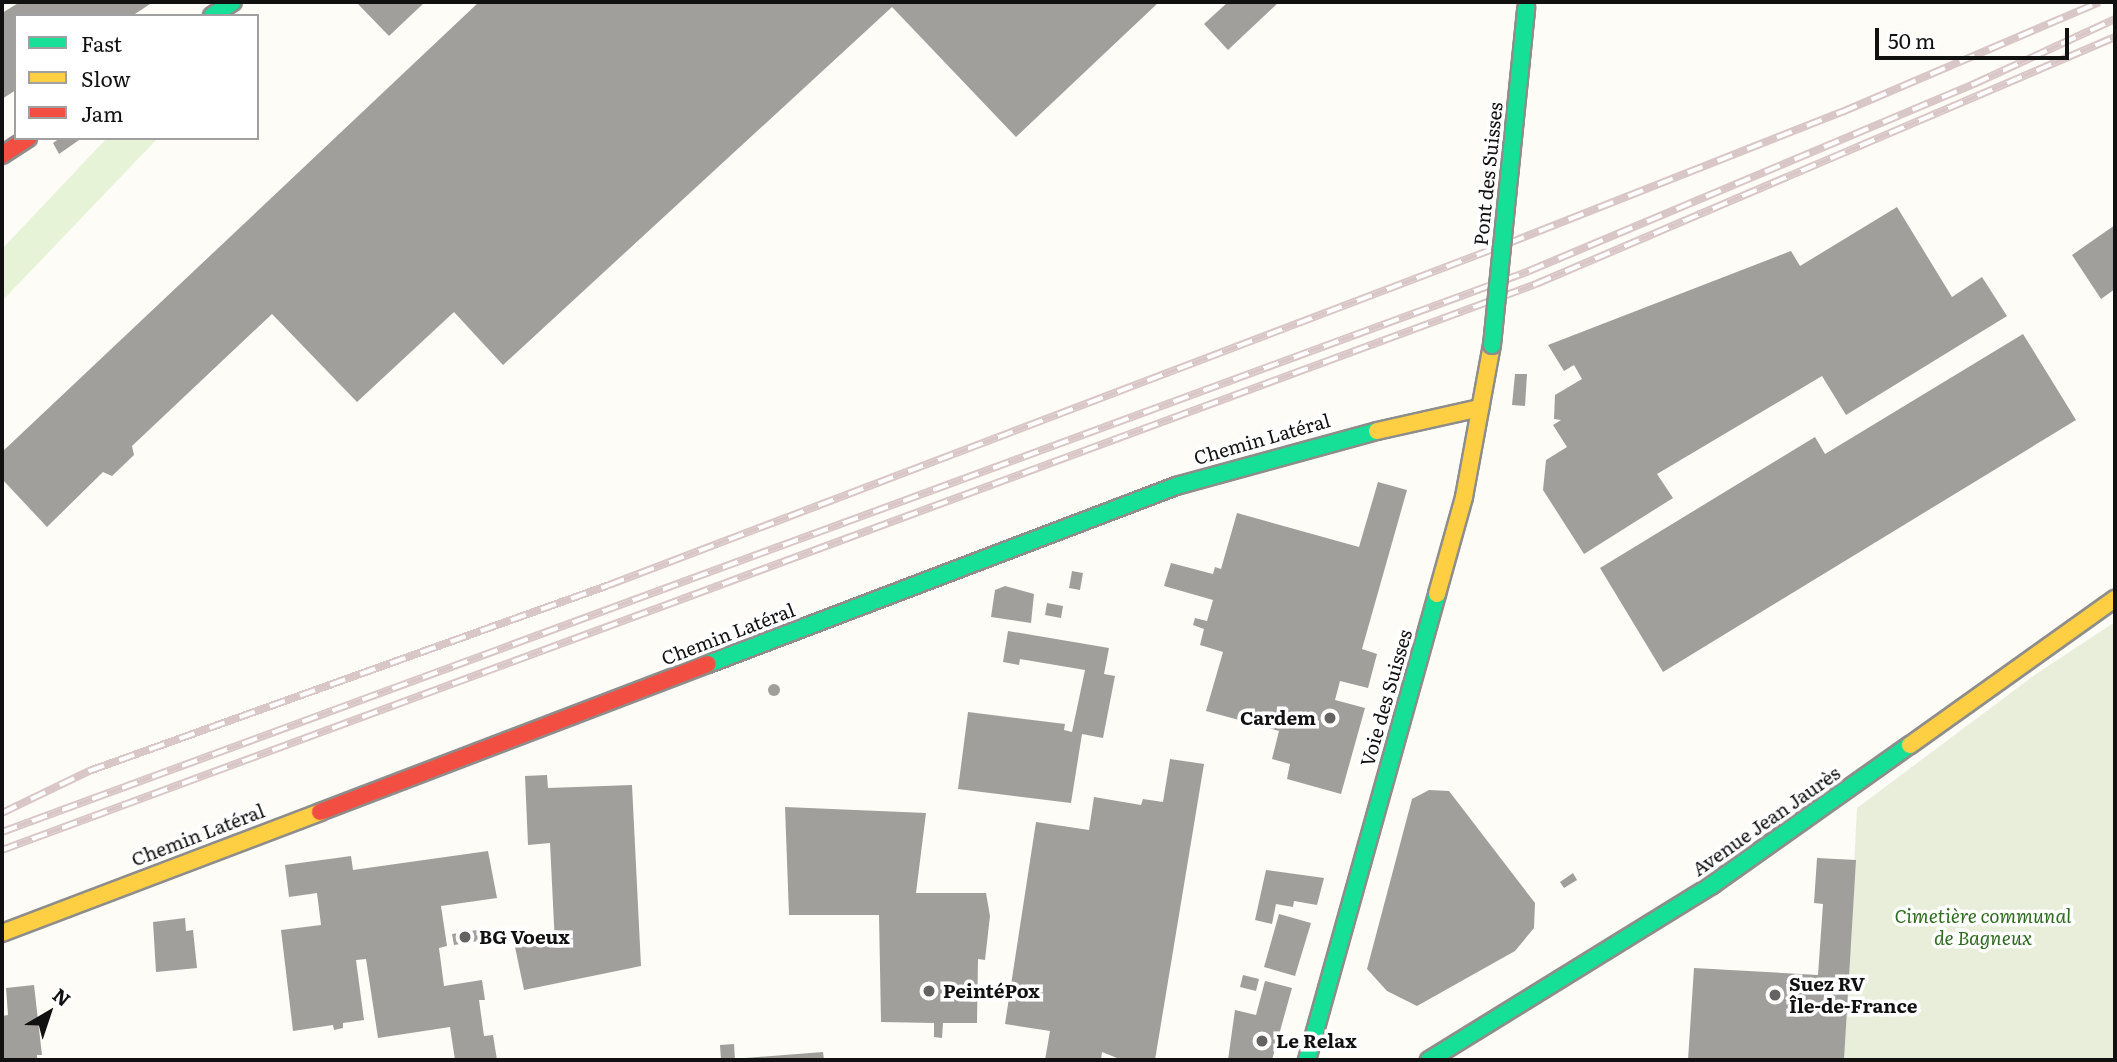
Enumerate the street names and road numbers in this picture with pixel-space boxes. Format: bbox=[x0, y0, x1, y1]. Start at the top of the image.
street label: Pont des Suisses bbox=[1469, 101, 1507, 247]
street label: Chemin Latéral bbox=[1191, 409, 1333, 469]
street label: Chemin Latéral bbox=[658, 598, 798, 670]
street label: Voie des Suisses bbox=[1356, 627, 1416, 769]
street label: Avenue Jean Jaurès bbox=[1688, 761, 1844, 881]
street label: Chemin Latéral bbox=[128, 799, 268, 871]

